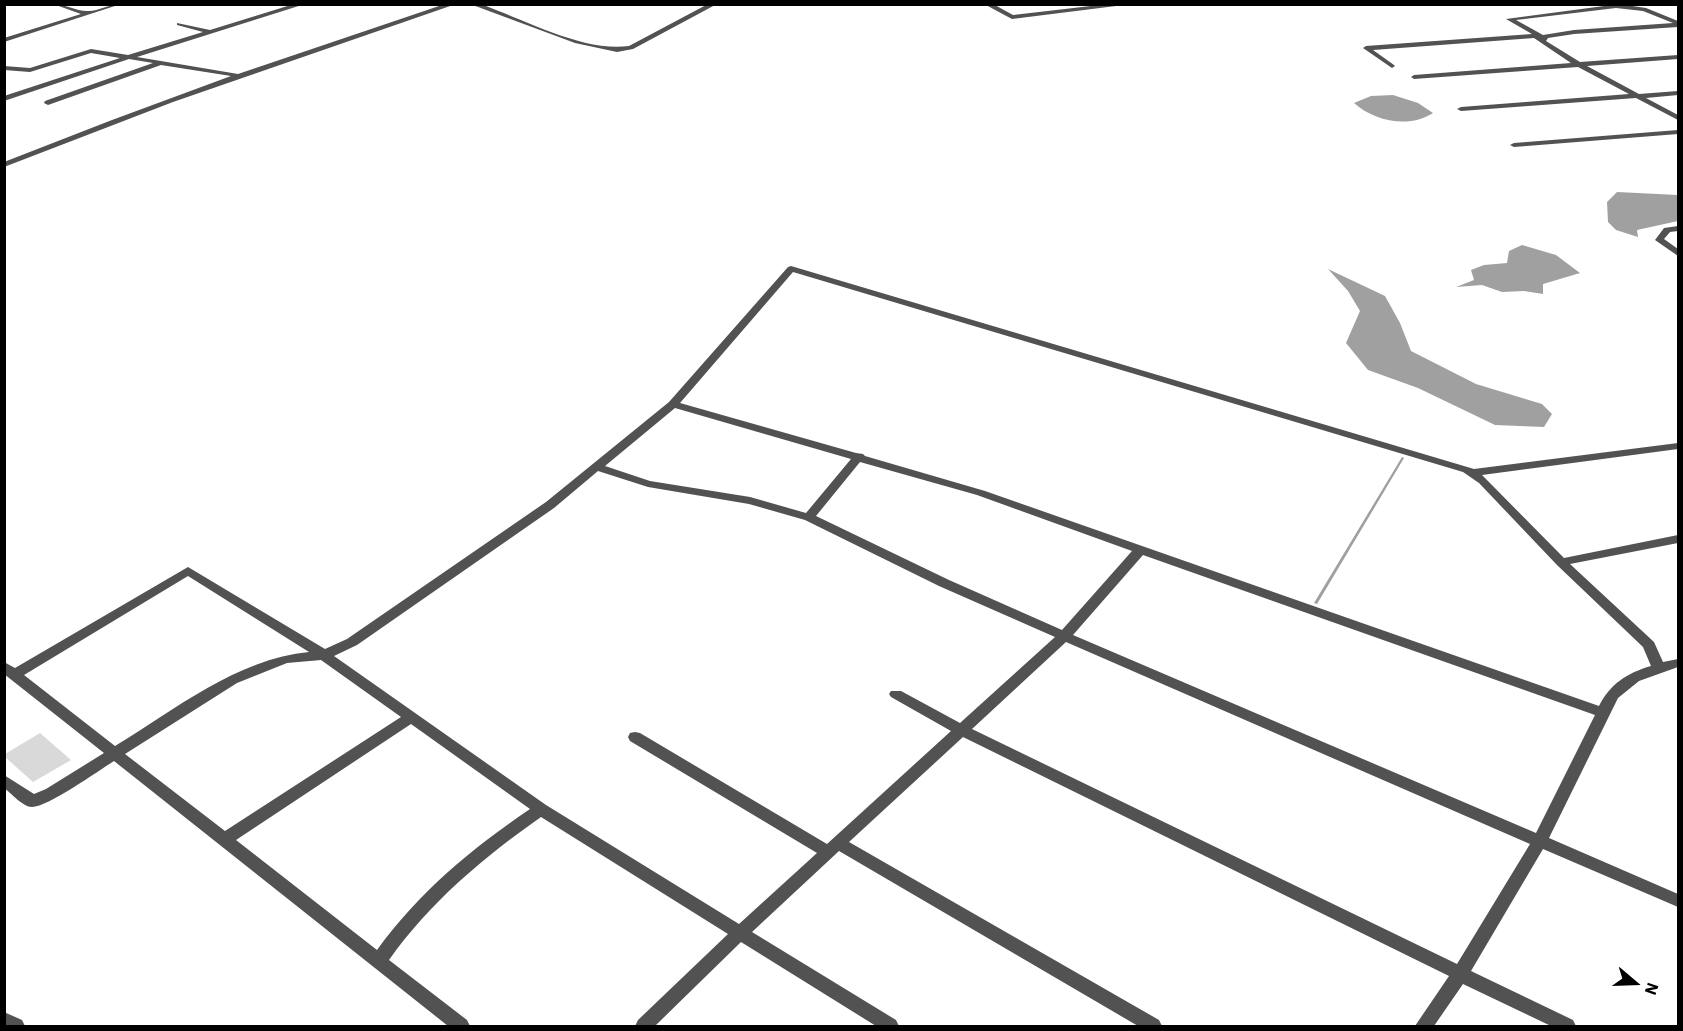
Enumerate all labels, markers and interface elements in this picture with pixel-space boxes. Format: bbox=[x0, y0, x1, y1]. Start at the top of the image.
north arrow bbox=[1605, 953, 1665, 1013]
text: N bbox=[1641, 980, 1663, 998]

